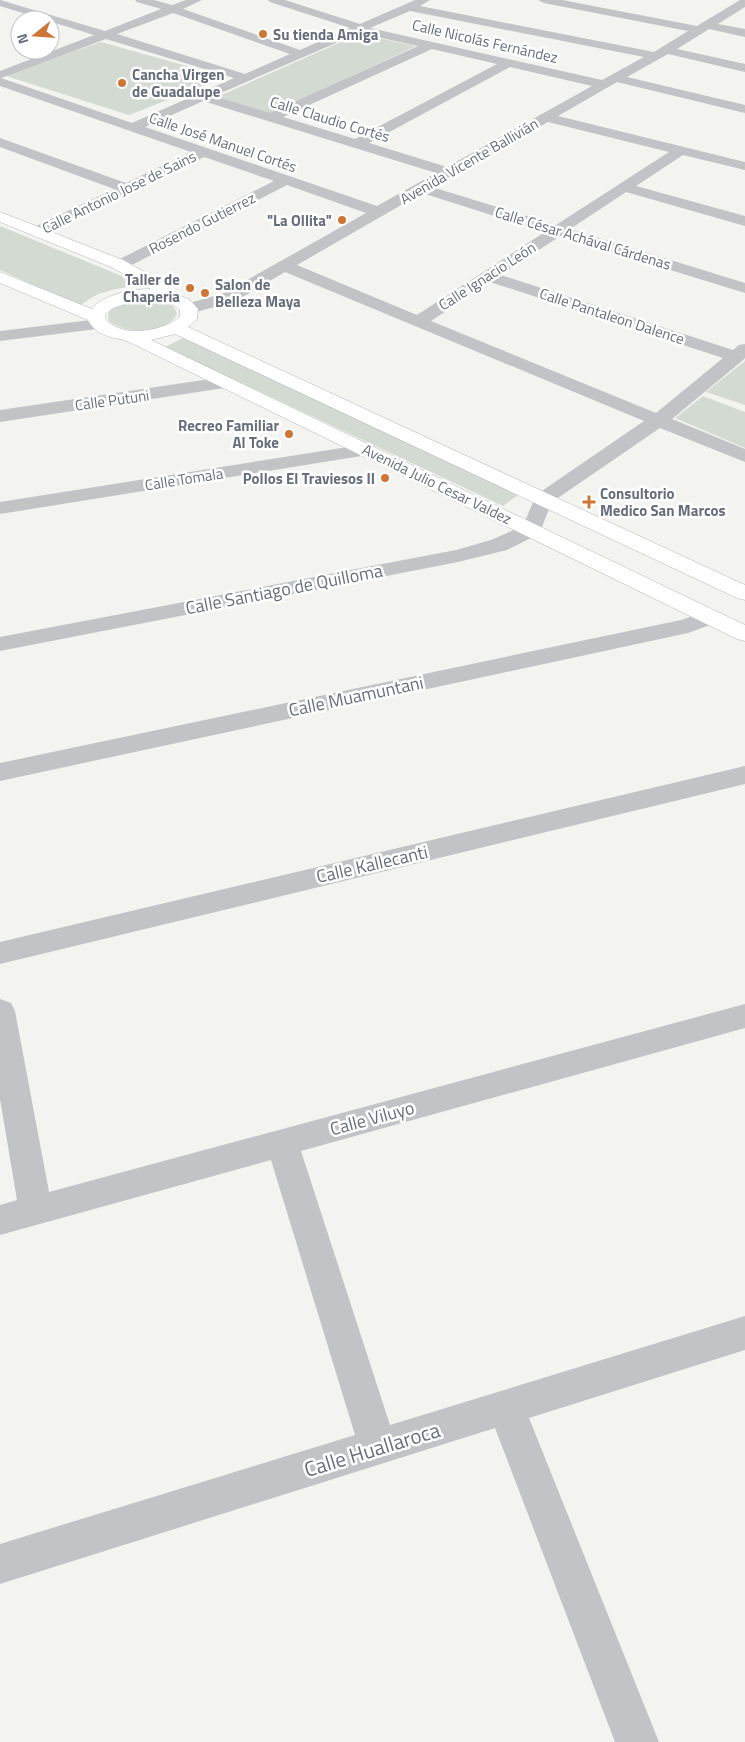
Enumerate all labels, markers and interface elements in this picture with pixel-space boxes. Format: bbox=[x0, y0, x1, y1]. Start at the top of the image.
north arrow bbox=[10, 10, 60, 60]
street label: Calle Nicolás Fernández bbox=[410, 13, 560, 69]
place label: Su tienda Amiga bbox=[273, 23, 379, 46]
marker: Su tienda Amiga bbox=[257, 28, 269, 40]
text: N bbox=[11, 31, 34, 47]
place label: Cancha Virgen de Guadalupe bbox=[132, 63, 225, 103]
marker: Cancha Virgen de Guadalupe bbox=[116, 77, 128, 89]
street label: Calle Claudio Cortés bbox=[267, 90, 393, 148]
street label: Calle José Manuel Cortés bbox=[146, 106, 300, 178]
street label: Avenida Vicente Ballivián bbox=[395, 112, 543, 210]
street label: Calle Antonio Jose de Sains bbox=[38, 145, 200, 239]
street label: Rosendo Gutierrez bbox=[145, 186, 259, 260]
street label: Calle César Achával Cárdenas bbox=[492, 200, 674, 276]
place label: "La Ollita" bbox=[267, 209, 332, 232]
marker: "La Ollita" bbox=[336, 214, 348, 226]
street label: Calle Ignacio León bbox=[434, 236, 540, 316]
place label: Taller de Chaperia bbox=[123, 268, 180, 308]
place label: Salon de Belleza Maya bbox=[215, 273, 301, 313]
marker: Taller de Chaperia bbox=[184, 282, 196, 294]
street label: Calle Pantaleon Dalence bbox=[537, 282, 687, 350]
marker: Salon de Belleza Maya bbox=[199, 287, 211, 299]
street label: Calle Putuni bbox=[73, 383, 151, 417]
place label: Recreo Familiar Al Toke bbox=[178, 414, 279, 454]
marker: Recreo Familiar Al Toke bbox=[283, 428, 295, 440]
street label: Avenida Julio Cesar Valdez bbox=[358, 438, 516, 530]
street label: Calle Tomala bbox=[143, 461, 225, 497]
place label: Pollos El Traviesos II bbox=[243, 467, 375, 490]
marker: Pollos El Traviesos II bbox=[379, 472, 391, 484]
place label: Consultorio Medico San Marcos bbox=[600, 482, 726, 522]
marker: Consultorio Medico San Marcos bbox=[582, 495, 596, 509]
street label: Calle Santiago de Quilloma bbox=[183, 557, 385, 621]
street label: Calle Muamuntani bbox=[286, 669, 426, 723]
street label: Calle Kallecanti bbox=[314, 838, 430, 890]
street label: Calle Viluyo bbox=[327, 1094, 417, 1142]
street label: Calle Huallaroca bbox=[300, 1413, 444, 1485]

